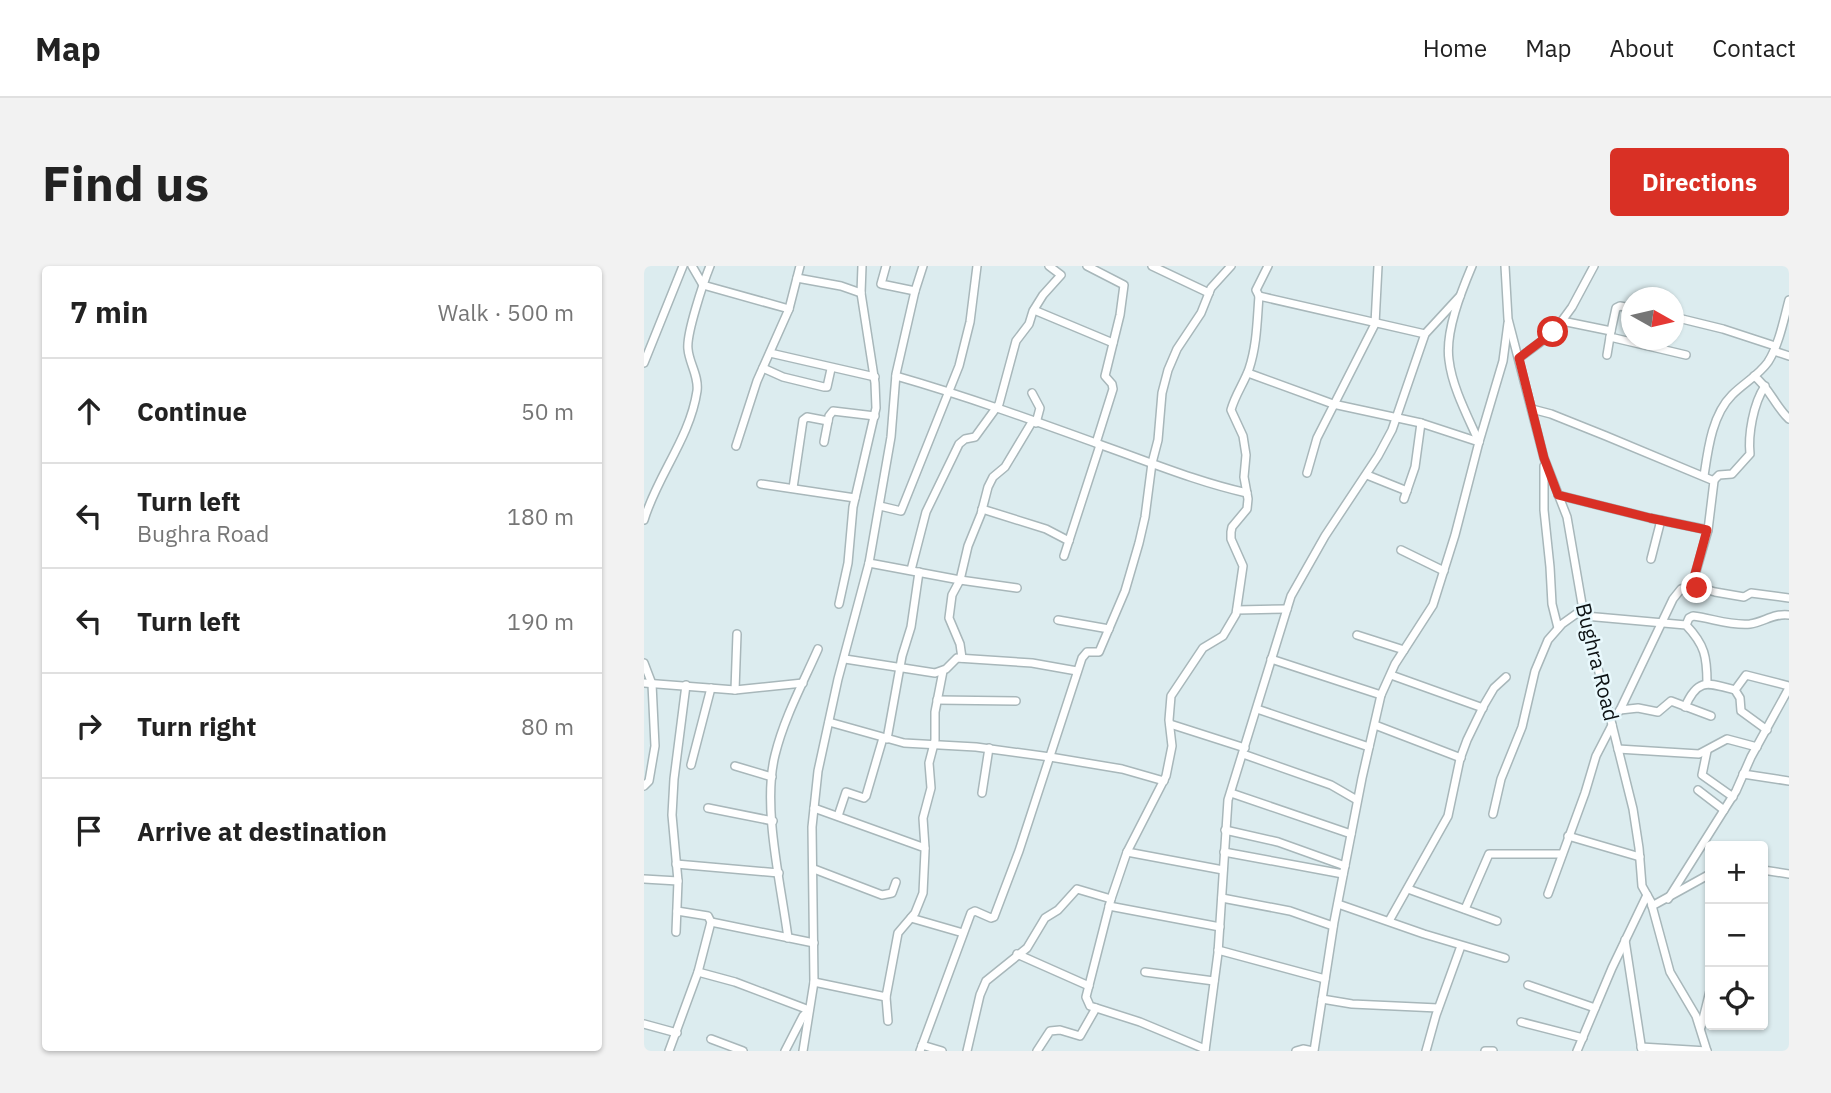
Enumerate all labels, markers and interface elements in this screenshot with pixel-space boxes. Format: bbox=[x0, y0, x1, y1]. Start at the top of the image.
text: Map bbox=[35, 27, 101, 70]
text: Home bbox=[1423, 32, 1487, 64]
text: Map bbox=[1525, 32, 1571, 64]
text: About bbox=[1609, 32, 1674, 64]
text: Contact bbox=[1712, 32, 1796, 64]
button: Directions bbox=[1610, 148, 1789, 216]
text: Find us bbox=[42, 151, 209, 214]
north arrow bbox=[1621, 287, 1684, 350]
text: 7 min bbox=[70, 292, 148, 331]
text: Walk · 500 m bbox=[438, 297, 574, 327]
route start bbox=[1537, 316, 1568, 347]
icon: ahead bbox=[70, 392, 108, 430]
text: Continue bbox=[137, 394, 247, 428]
text: 50 m bbox=[521, 396, 574, 426]
text: Turn left bbox=[137, 484, 240, 518]
icon: left bbox=[70, 497, 108, 535]
text: 180 m bbox=[507, 501, 574, 531]
text: Bughra Road bbox=[137, 518, 269, 548]
route end bbox=[1681, 572, 1712, 603]
street label: Bughra Road bbox=[1570, 600, 1626, 724]
icon: left bbox=[70, 602, 108, 640]
text: Turn left bbox=[137, 604, 240, 638]
text: 190 m bbox=[507, 606, 574, 636]
icon: right bbox=[70, 707, 108, 745]
text: Turn right bbox=[137, 709, 256, 743]
text: 80 m bbox=[521, 711, 574, 741]
icon: arrive bbox=[70, 812, 108, 850]
text: Arrive at destination bbox=[137, 814, 387, 848]
map controls bbox=[1705, 841, 1768, 1030]
button: + bbox=[1705, 841, 1768, 904]
button: − bbox=[1705, 904, 1768, 967]
button: locate bbox=[1705, 967, 1768, 1030]

